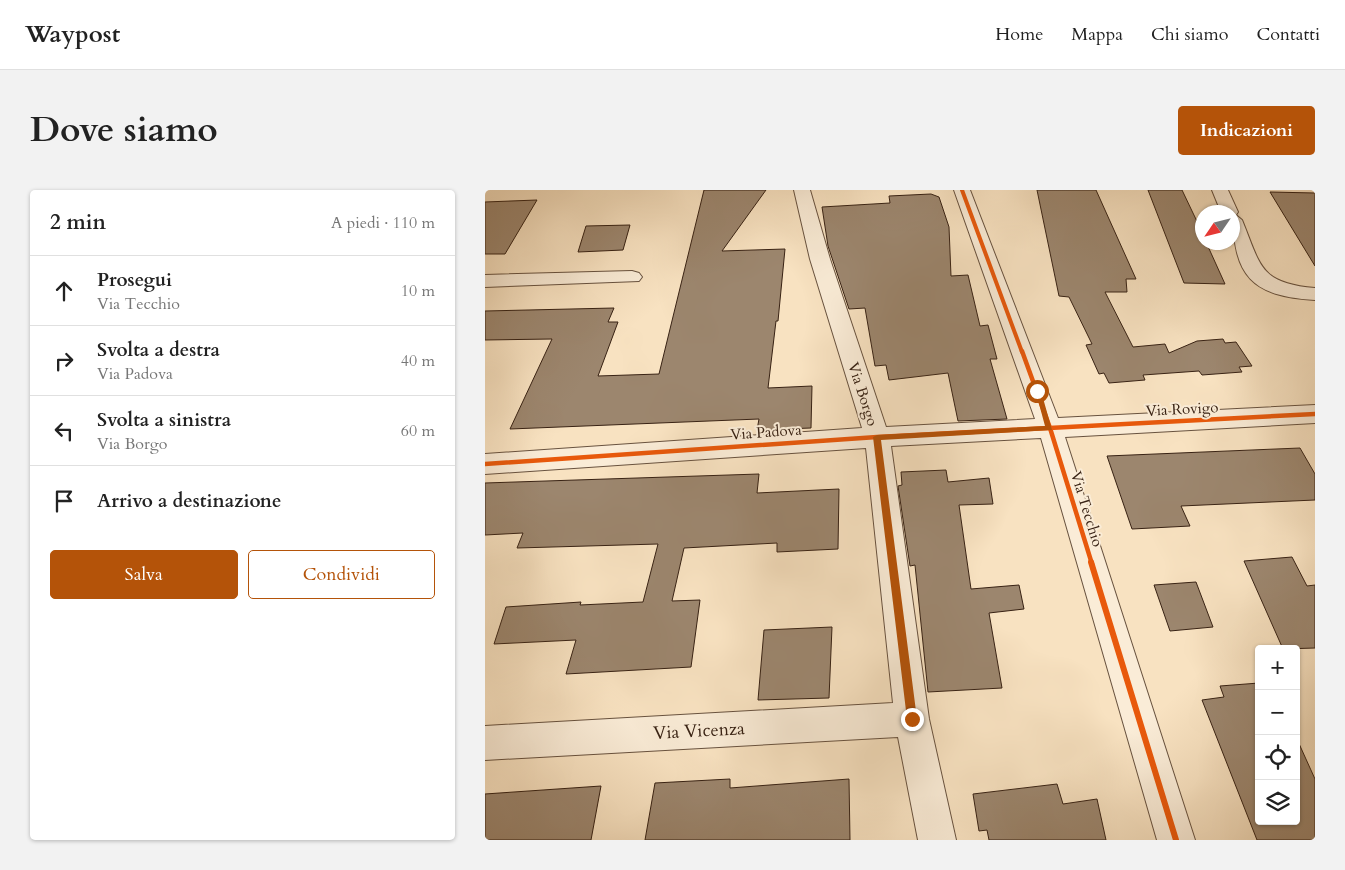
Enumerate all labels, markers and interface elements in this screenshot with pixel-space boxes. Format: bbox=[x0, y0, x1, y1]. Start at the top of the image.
text: Waypost bbox=[25, 18, 120, 51]
text: Home bbox=[995, 22, 1043, 47]
text: Mappa bbox=[1071, 22, 1123, 47]
text: Chi siamo bbox=[1151, 22, 1228, 47]
text: Contatti bbox=[1256, 22, 1320, 47]
text: Dove siamo bbox=[30, 106, 218, 154]
button: Indicazioni bbox=[1178, 106, 1315, 155]
north arrow bbox=[1195, 205, 1240, 250]
text: 2 min bbox=[50, 208, 106, 237]
text: A piedi · 110 m bbox=[331, 212, 435, 234]
text: Prosegui bbox=[97, 267, 172, 293]
icon: ahead bbox=[50, 277, 78, 305]
text: 10 m bbox=[401, 280, 435, 302]
text: Via Tecchio bbox=[97, 293, 180, 315]
text: Svolta a destra bbox=[97, 337, 220, 363]
icon: right bbox=[50, 347, 78, 375]
text: 40 m bbox=[401, 350, 435, 372]
street label: Via Borgo bbox=[843, 360, 883, 428]
text: Via Padova bbox=[97, 363, 173, 385]
route start bbox=[1026, 380, 1049, 403]
street label: Via Rovigo bbox=[1145, 397, 1219, 421]
text: Svolta a sinistra bbox=[97, 407, 231, 433]
icon: left bbox=[50, 417, 78, 445]
text: 60 m bbox=[401, 420, 435, 442]
street label: Via Padova bbox=[730, 420, 803, 444]
text: Via Borgo bbox=[97, 433, 167, 455]
street label: Via Tecchio bbox=[1066, 469, 1108, 549]
icon: arrive bbox=[50, 487, 78, 515]
text: Arrivo a destinazione bbox=[97, 488, 281, 514]
button: Salva bbox=[50, 550, 238, 599]
button: Condividi bbox=[248, 550, 435, 599]
map controls bbox=[1255, 645, 1300, 825]
button: + bbox=[1255, 645, 1300, 690]
button: − bbox=[1255, 690, 1300, 735]
route end bbox=[901, 708, 924, 731]
street label: Via Vicenza bbox=[653, 716, 746, 746]
button: locate bbox=[1255, 735, 1300, 780]
button: layers bbox=[1255, 780, 1300, 825]

